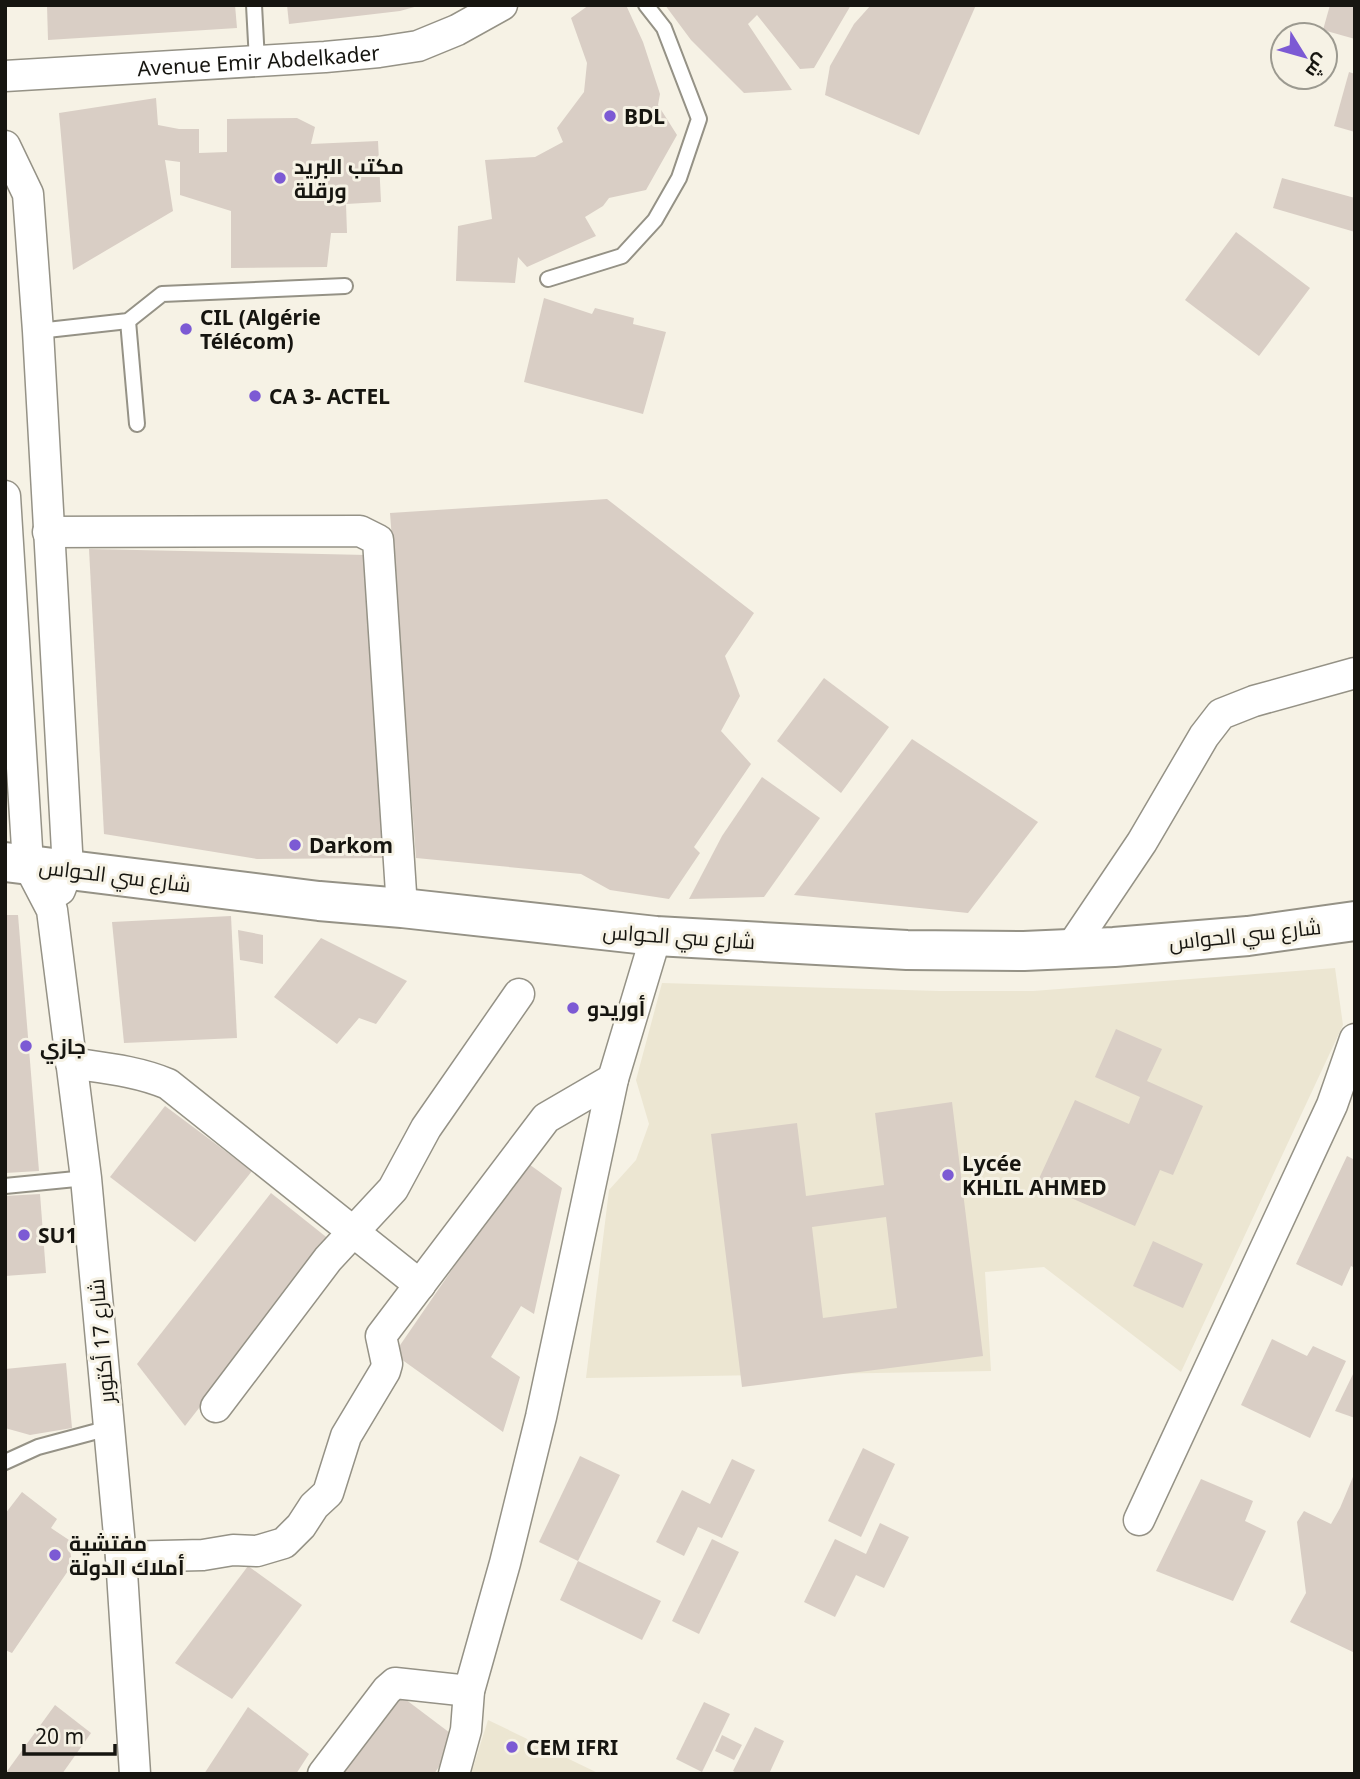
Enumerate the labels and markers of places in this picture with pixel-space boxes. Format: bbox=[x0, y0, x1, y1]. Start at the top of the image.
place label: BDL bbox=[624, 102, 665, 130]
marker: BDL bbox=[602, 108, 618, 124]
place label: مكتب البريد ورقلة bbox=[294, 152, 404, 204]
marker: مكتب البريد ورقلة bbox=[272, 170, 288, 186]
place label: CIL (Algérie Télécom) bbox=[200, 303, 321, 355]
marker: CIL (Algérie Télécom) bbox=[178, 321, 194, 337]
place label: CA 3- ACTEL bbox=[269, 382, 390, 410]
marker: CA 3- ACTEL bbox=[247, 388, 263, 404]
place label: Darkom bbox=[309, 831, 393, 859]
marker: Darkom bbox=[287, 837, 303, 853]
place label: أوريدو bbox=[587, 994, 645, 1022]
marker: أوريدو bbox=[565, 1000, 581, 1016]
place label: جازي bbox=[40, 1032, 86, 1064]
marker: جازي bbox=[18, 1038, 34, 1054]
place label: Lycée KHLIL AHMED bbox=[962, 1149, 1107, 1201]
marker: Lycée KHLIL AHMED bbox=[940, 1167, 956, 1183]
place label: SU1 bbox=[38, 1221, 77, 1249]
marker: SU1 bbox=[16, 1227, 32, 1243]
place label: مفتشية أملاك الدولة bbox=[69, 1529, 185, 1581]
marker: مفتشية أملاك الدولة bbox=[47, 1547, 63, 1563]
place label: CEM IFRI bbox=[526, 1733, 618, 1761]
marker: CEM IFRI bbox=[504, 1739, 520, 1755]

